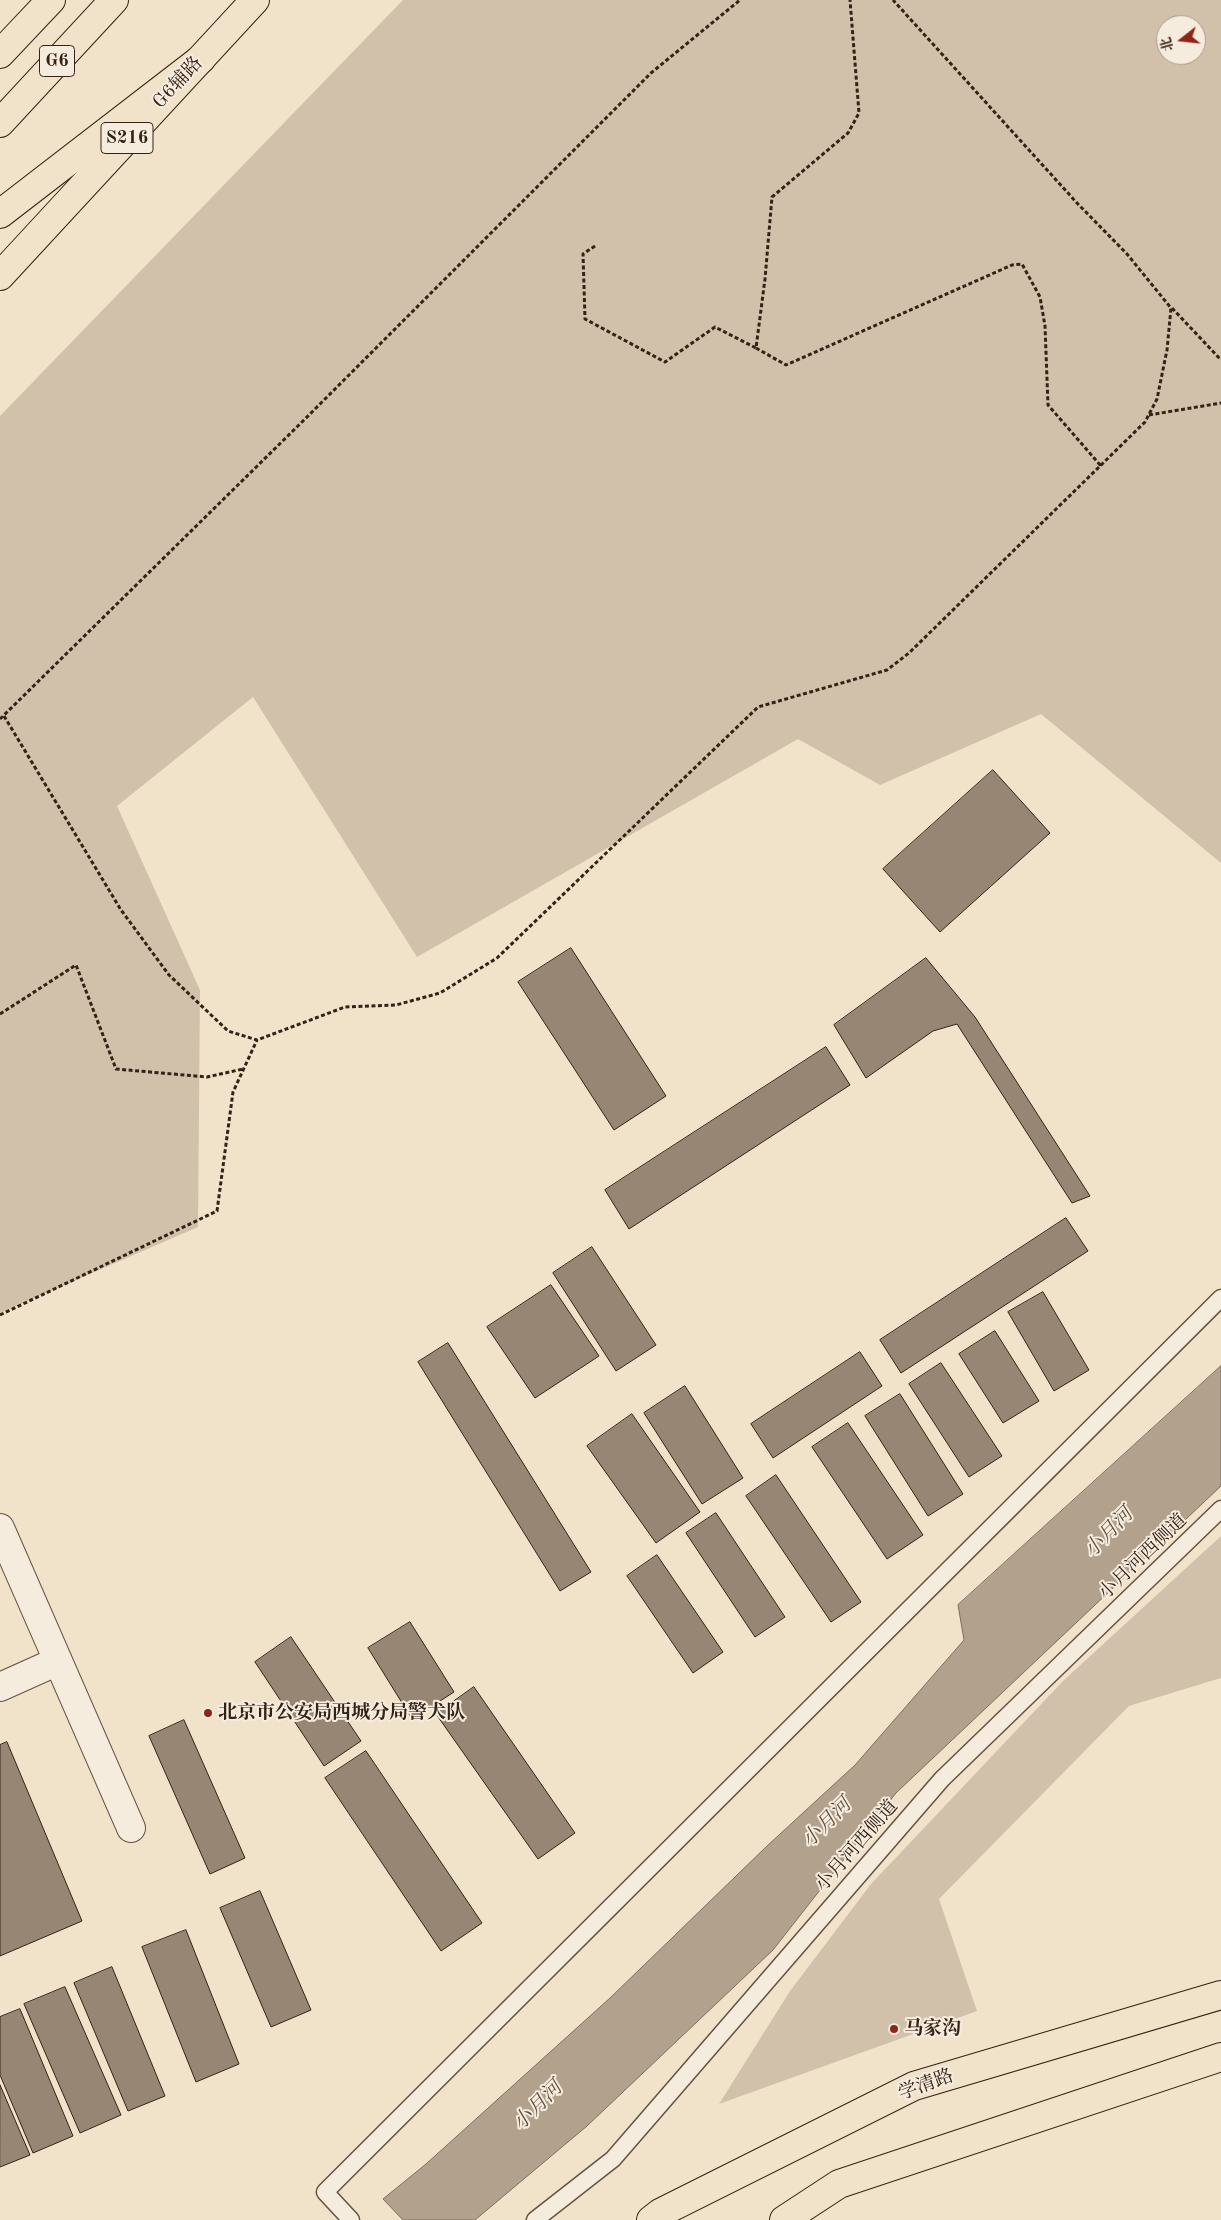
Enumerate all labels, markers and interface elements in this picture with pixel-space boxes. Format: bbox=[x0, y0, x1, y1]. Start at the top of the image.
north arrow bbox=[1156, 15, 1206, 65]
text: 北 bbox=[1159, 35, 1176, 53]
road number: G6 bbox=[40, 46, 74, 76]
street label: G6辅路 bbox=[148, 52, 208, 114]
road number: S216 bbox=[101, 122, 153, 154]
water label: 小月河 bbox=[1080, 1503, 1138, 1563]
street label: 小月河西侧道 bbox=[1094, 1509, 1192, 1605]
place label: 北京市公安局西城分局警犬队 bbox=[218, 1702, 465, 1724]
marker: 北京市公安局西城分局警犬队 bbox=[202, 1707, 214, 1719]
water label: 小月河 bbox=[797, 1793, 857, 1853]
street label: 小月河西侧道 bbox=[811, 1796, 903, 1896]
place label: 马家沟 bbox=[904, 2018, 961, 2040]
marker: 马家沟 bbox=[888, 2023, 900, 2035]
street label: 学清路 bbox=[895, 2065, 957, 2105]
water label: 小月河 bbox=[508, 2076, 568, 2136]

